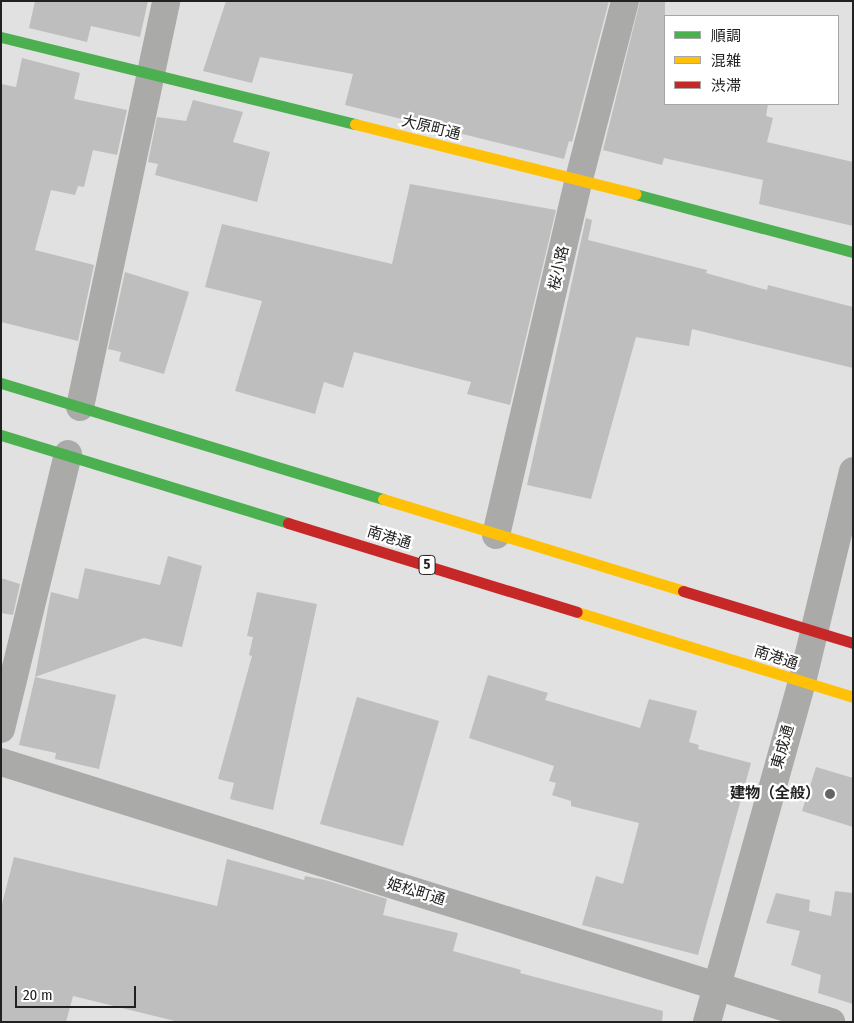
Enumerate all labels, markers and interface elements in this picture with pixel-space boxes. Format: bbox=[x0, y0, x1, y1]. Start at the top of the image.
legend bbox=[664, 15, 839, 105]
text: 順調 bbox=[711, 27, 741, 45]
text: 混雑 bbox=[711, 52, 741, 70]
text: 渋滞 bbox=[711, 77, 741, 95]
street label: 大原町通 bbox=[400, 112, 462, 144]
street label: 桜小路 bbox=[545, 244, 573, 292]
street label: 南港通 bbox=[365, 523, 413, 553]
road number: 5 bbox=[418, 554, 436, 576]
street label: 南港通 bbox=[752, 642, 800, 674]
street label: 東成通 bbox=[768, 723, 798, 771]
place label: 建物（全般） bbox=[730, 785, 820, 803]
marker: 建物（全般） bbox=[824, 788, 836, 800]
street label: 姫松町通 bbox=[385, 875, 447, 909]
scale bar bbox=[18, 976, 139, 1008]
text: 20 m bbox=[23, 986, 53, 1004]

